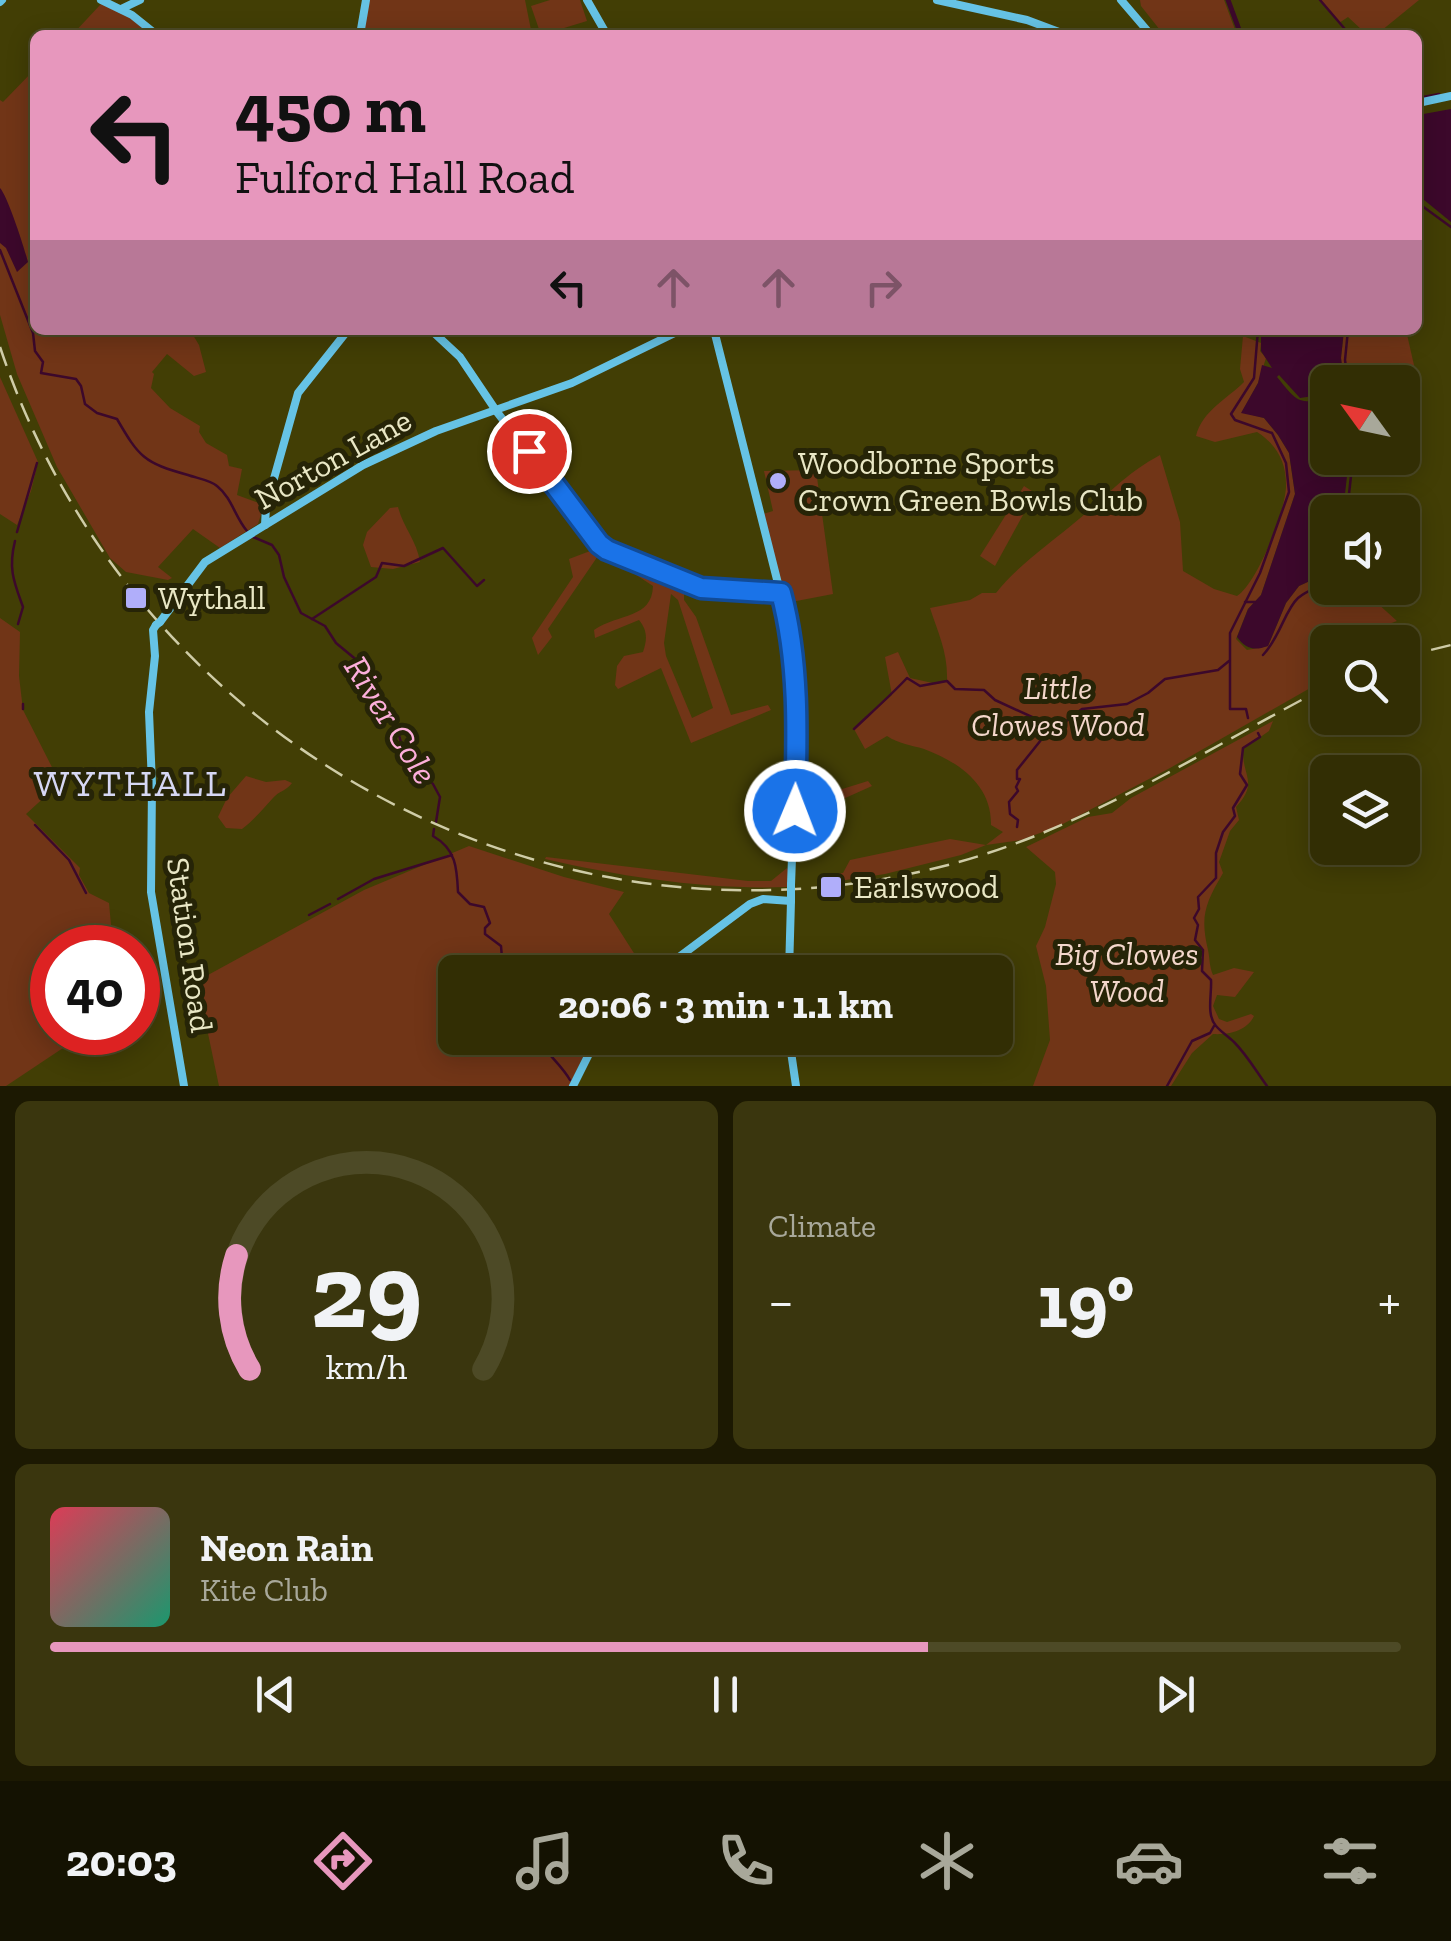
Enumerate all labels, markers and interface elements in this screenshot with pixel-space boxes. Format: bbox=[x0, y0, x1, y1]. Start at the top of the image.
text: 450 m bbox=[235, 66, 426, 150]
icon: left bbox=[70, 70, 200, 200]
text: Fulford Hall Road bbox=[235, 151, 574, 205]
icon: left bbox=[541, 260, 596, 315]
icon: ahead bbox=[646, 260, 701, 315]
icon: ahead bbox=[751, 260, 806, 315]
icon: right bbox=[856, 260, 911, 315]
north arrow bbox=[1310, 365, 1420, 475]
map controls bbox=[1310, 365, 1420, 865]
street label: Norton Lane bbox=[248, 400, 418, 518]
pin bbox=[487, 409, 572, 494]
icon: arrive bbox=[502, 424, 557, 479]
place label: Woodborne Sports Crown Green Bowls Club bbox=[798, 444, 1143, 519]
marker: Woodborne Sports Crown Green Bowls Club bbox=[767, 470, 789, 492]
button: sound bbox=[1310, 495, 1420, 605]
place label: Wythall bbox=[158, 579, 265, 617]
marker: Wythall bbox=[123, 585, 149, 611]
button: search bbox=[1310, 625, 1420, 735]
water label: River Cole bbox=[335, 648, 447, 792]
park label: Little Clowes Wood bbox=[971, 669, 1145, 744]
button: layers bbox=[1310, 755, 1420, 865]
position arrow bbox=[743, 759, 847, 863]
district label: WYTHALL bbox=[34, 760, 228, 806]
street label: Station Road bbox=[159, 855, 221, 1035]
place label: Earlswood bbox=[854, 868, 999, 906]
marker: Earlswood bbox=[818, 874, 844, 900]
speed limit sign: 40 bbox=[30, 925, 160, 1055]
park label: Big Clowes Wood bbox=[1055, 935, 1199, 1010]
text: 20:06 · 3 min · 1.1 km bbox=[558, 982, 893, 1028]
text: Climate bbox=[768, 1207, 876, 1245]
text: 29 bbox=[311, 1229, 422, 1354]
text: 19° bbox=[1037, 1256, 1134, 1346]
text: − bbox=[768, 1268, 794, 1334]
text: + bbox=[1378, 1268, 1401, 1334]
text: km/h bbox=[326, 1345, 407, 1388]
text: Neon Rain bbox=[200, 1525, 373, 1571]
text: Kite Club bbox=[200, 1571, 328, 1609]
icon: previous bbox=[248, 1667, 303, 1722]
icon: pause bbox=[698, 1667, 753, 1722]
icon: next bbox=[1148, 1667, 1203, 1722]
icon: directions bbox=[308, 1826, 378, 1896]
icon: music bbox=[510, 1826, 580, 1896]
icon: phone bbox=[711, 1826, 781, 1896]
icon: climate bbox=[912, 1826, 982, 1896]
icon: car bbox=[1114, 1826, 1184, 1896]
icon: filters bbox=[1315, 1826, 1385, 1896]
text: 20:03 bbox=[66, 1834, 177, 1888]

